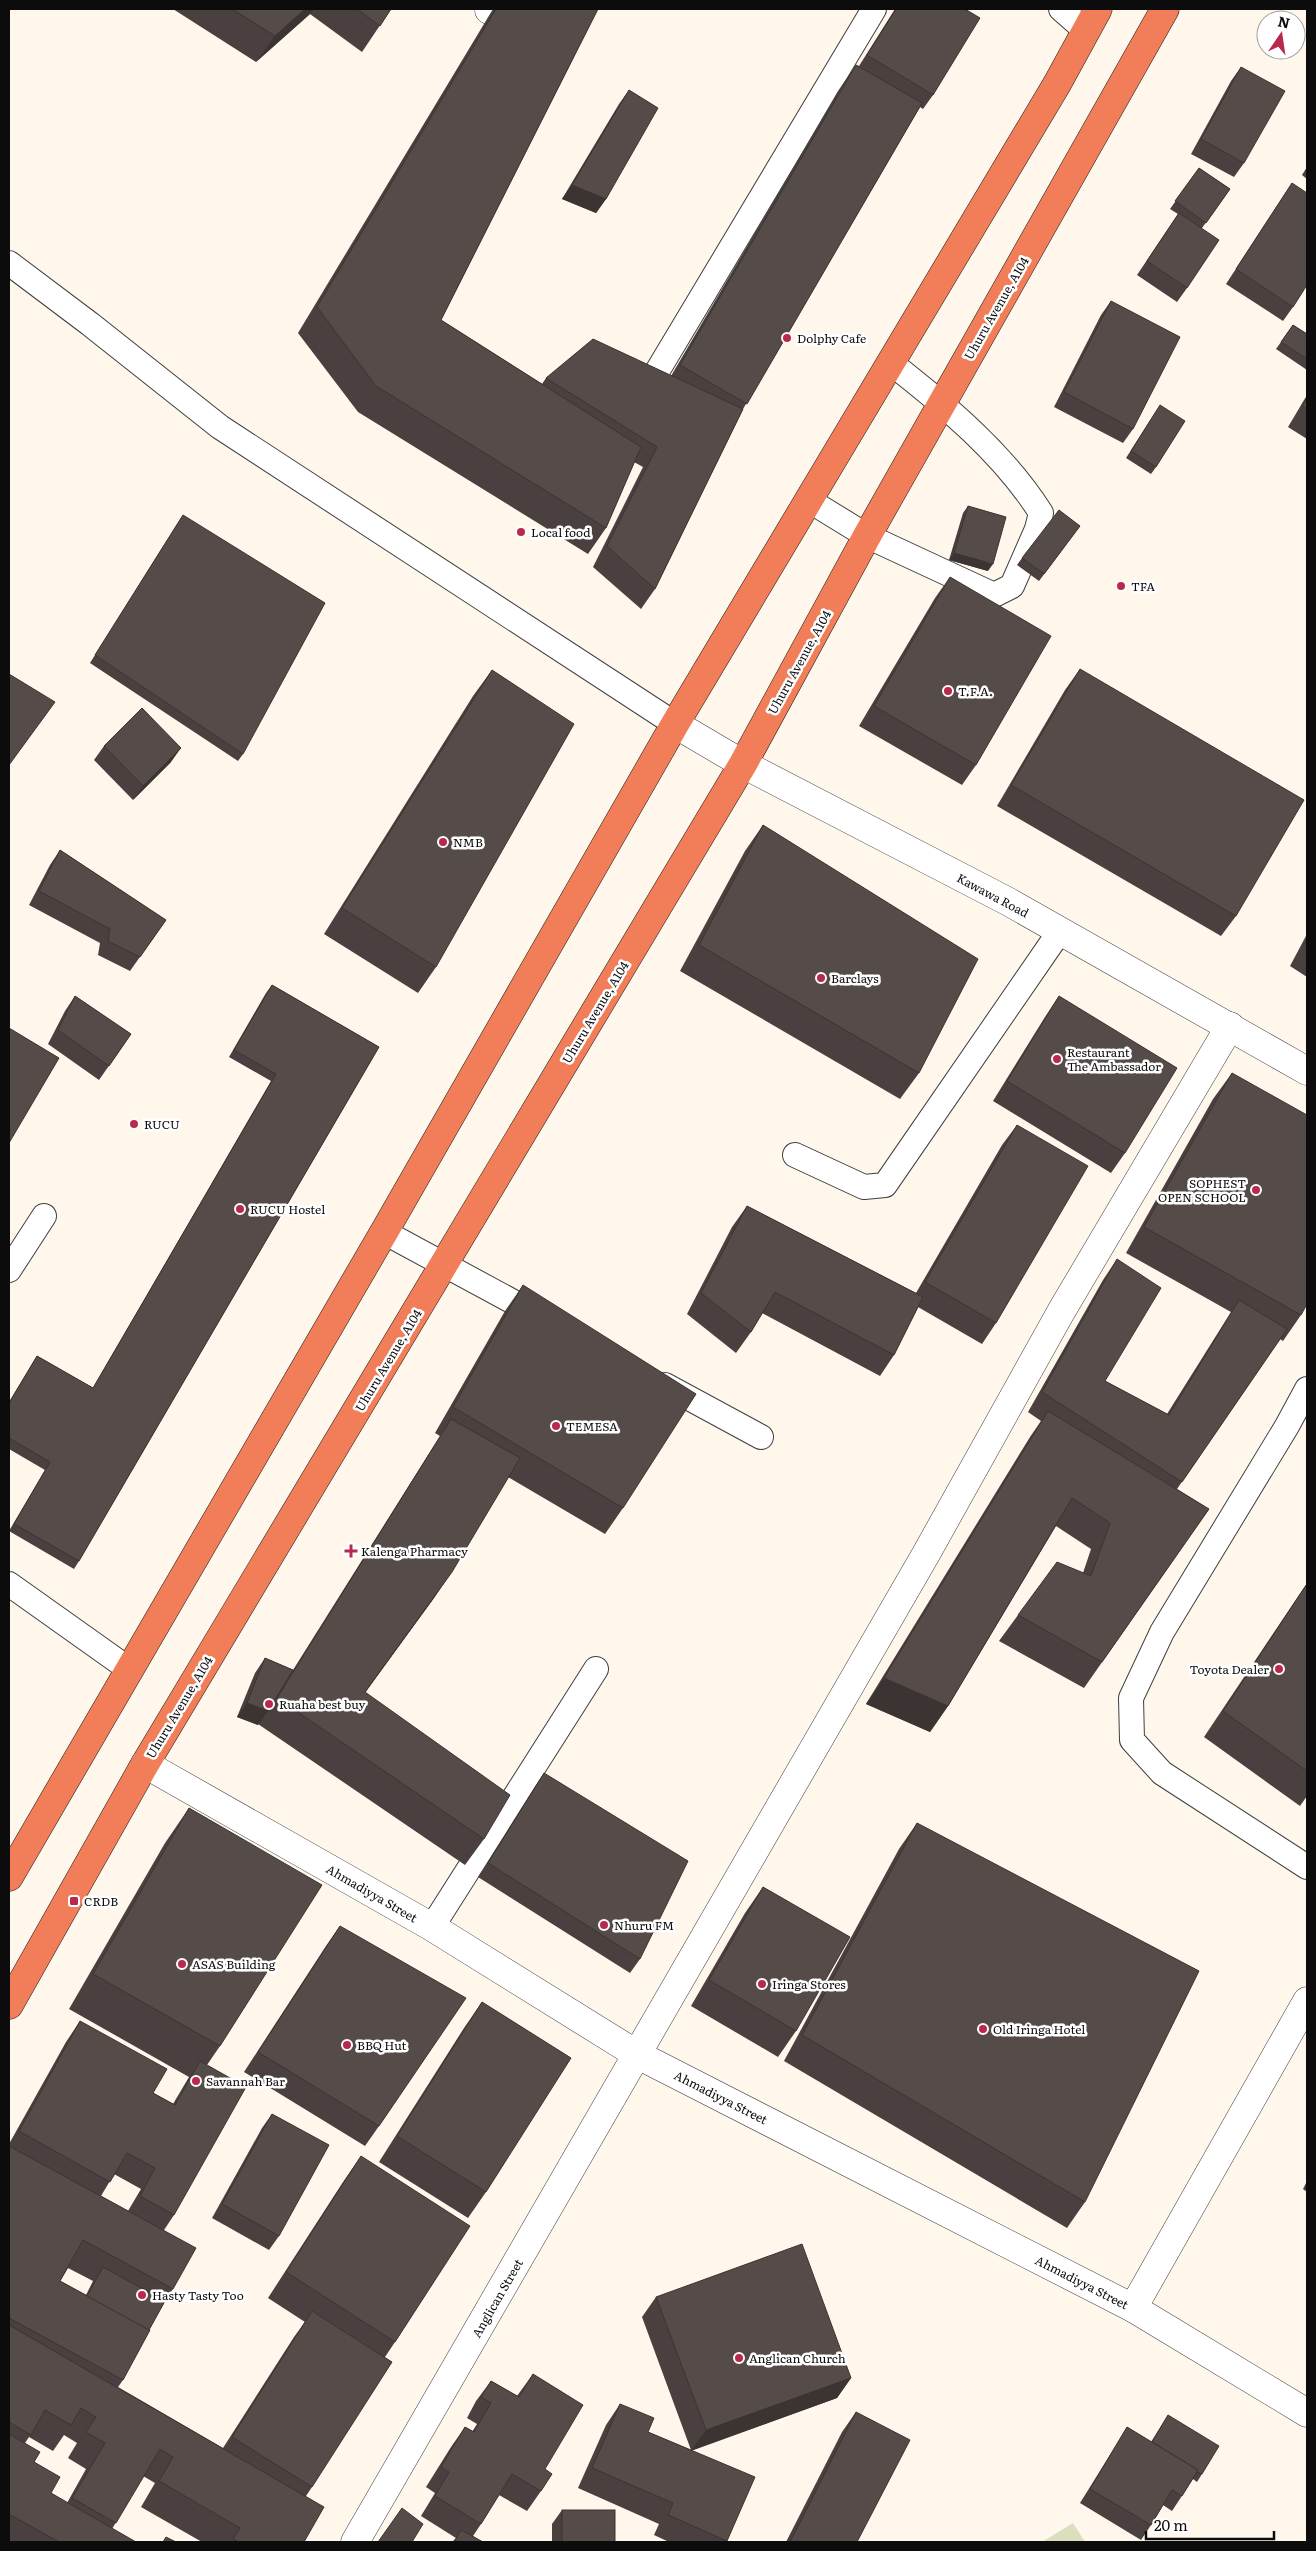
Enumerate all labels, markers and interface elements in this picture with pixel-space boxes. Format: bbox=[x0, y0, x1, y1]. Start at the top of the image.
north arrow bbox=[1256, 10, 1306, 60]
text: N bbox=[1276, 10, 1292, 32]
street label: Uhuru Avenue, A104 bbox=[959, 253, 1033, 363]
place label: Dolphy Cafe bbox=[797, 329, 866, 347]
marker: Dolphy Cafe bbox=[781, 332, 793, 344]
place label: Local food bbox=[531, 523, 591, 541]
marker: Local food bbox=[515, 526, 527, 538]
place label: TFA bbox=[1131, 577, 1155, 595]
marker: TFA bbox=[1115, 580, 1127, 592]
street label: Uhuru Avenue, A104 bbox=[763, 606, 835, 717]
place label: T.F.A. bbox=[958, 682, 993, 700]
marker: T.F.A. bbox=[942, 685, 954, 697]
place label: NMB bbox=[453, 833, 483, 851]
marker: NMB bbox=[437, 836, 449, 848]
street label: Kawawa Road bbox=[954, 868, 1033, 922]
street label: Uhuru Avenue, A104 bbox=[557, 957, 633, 1066]
place label: Barclays bbox=[831, 969, 879, 987]
marker: Barclays bbox=[815, 972, 827, 984]
place label: Restaurant The Ambassador bbox=[1067, 1043, 1161, 1075]
marker: Restaurant The Ambassador bbox=[1051, 1053, 1063, 1065]
place label: RUCU bbox=[144, 1115, 180, 1133]
marker: RUCU bbox=[128, 1118, 140, 1130]
place label: SOPHEST OPEN SCHOOL bbox=[1158, 1174, 1246, 1206]
marker: SOPHEST OPEN SCHOOL bbox=[1250, 1184, 1262, 1196]
place label: RUCU Hostel bbox=[250, 1200, 325, 1218]
marker: RUCU Hostel bbox=[234, 1203, 246, 1215]
street label: Uhuru Avenue, A104 bbox=[350, 1305, 426, 1414]
place label: TEMESA bbox=[566, 1417, 618, 1435]
marker: TEMESA bbox=[550, 1420, 562, 1432]
place label: Kalenga Pharmacy bbox=[361, 1542, 468, 1560]
marker: Kalenga Pharmacy bbox=[345, 1545, 357, 1557]
street label: Uhuru Avenue, A104 bbox=[141, 1652, 217, 1761]
place label: Toyota Dealer bbox=[1190, 1660, 1269, 1678]
marker: Toyota Dealer bbox=[1273, 1663, 1285, 1675]
place label: Ruaha best buy bbox=[279, 1695, 365, 1713]
marker: Ruaha best buy bbox=[263, 1698, 275, 1710]
street label: Ahmadiyya Street bbox=[323, 1860, 421, 1926]
place label: CRDB bbox=[84, 1892, 118, 1910]
marker: CRDB bbox=[68, 1895, 80, 1907]
place label: Nhuru FM bbox=[614, 1916, 674, 1934]
marker: Nhuru FM bbox=[598, 1919, 610, 1931]
place label: ASAS Building bbox=[192, 1955, 276, 1973]
marker: ASAS Building bbox=[176, 1958, 188, 1970]
place label: Iringa Stores bbox=[772, 1975, 846, 1993]
marker: Iringa Stores bbox=[756, 1978, 768, 1990]
place label: Old Iringa Hotel bbox=[993, 2020, 1085, 2038]
marker: Old Iringa Hotel bbox=[977, 2023, 989, 2035]
place label: BBQ Hut bbox=[357, 2036, 406, 2054]
marker: BBQ Hut bbox=[341, 2039, 353, 2051]
street label: Ahmadiyya Street bbox=[671, 2066, 771, 2128]
place label: Savannah Bar bbox=[206, 2072, 285, 2090]
marker: Savannah Bar bbox=[190, 2075, 202, 2087]
street label: Ahmadiyya Street bbox=[1032, 2251, 1132, 2313]
street label: Anglican Street bbox=[467, 2255, 527, 2341]
place label: Hasty Tasty Too bbox=[152, 2286, 244, 2304]
marker: Hasty Tasty Too bbox=[136, 2289, 148, 2301]
place label: Anglican Church bbox=[749, 2349, 846, 2367]
marker: Anglican Church bbox=[733, 2352, 745, 2364]
scale bar bbox=[1146, 2508, 1274, 2540]
text: 20 m bbox=[1154, 2513, 1188, 2536]

